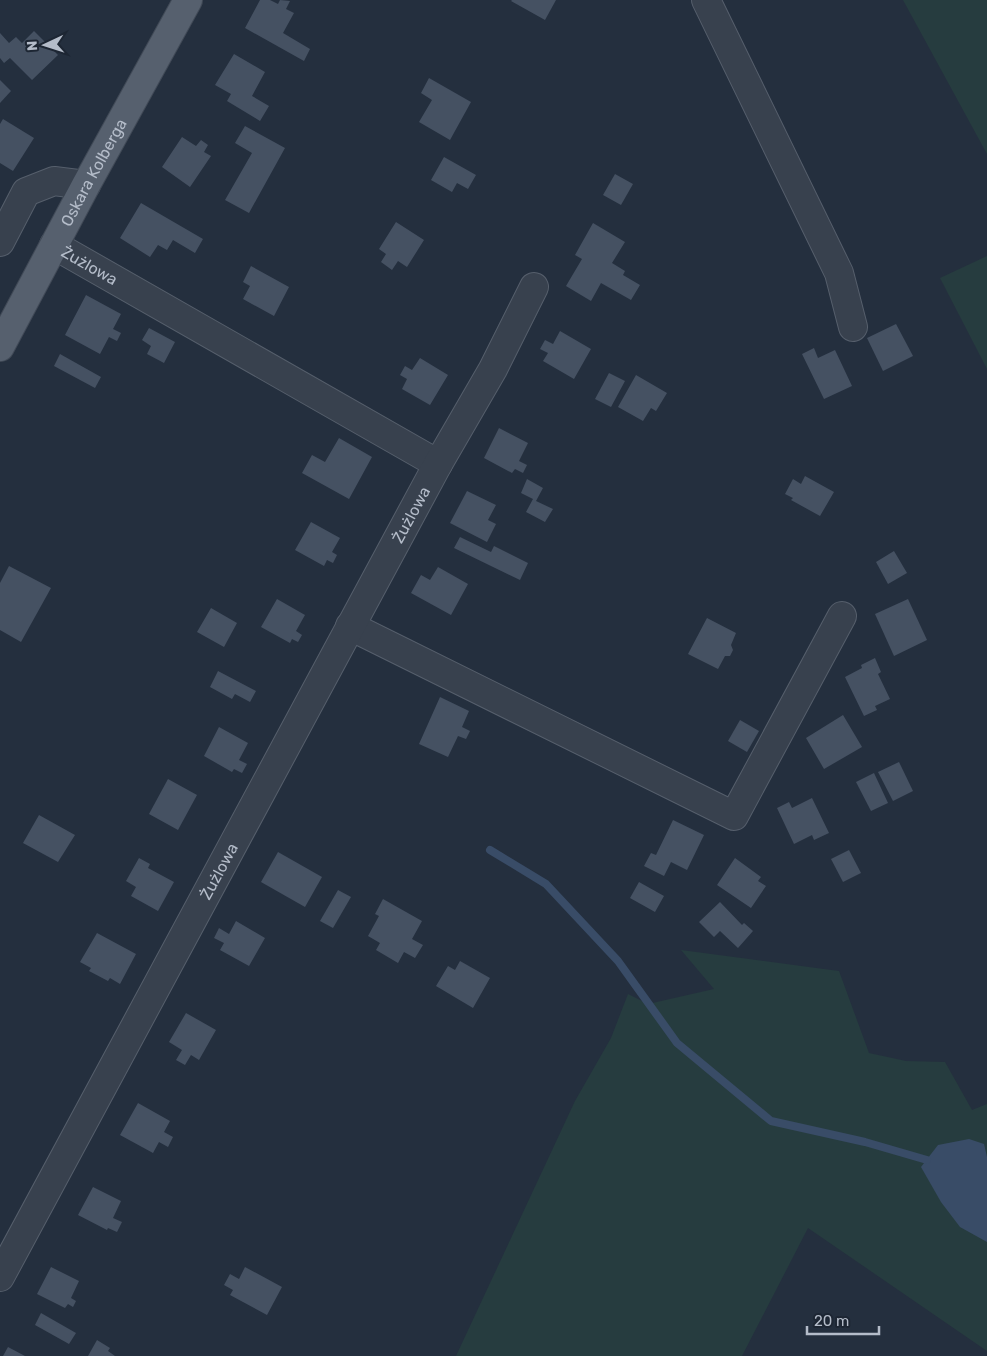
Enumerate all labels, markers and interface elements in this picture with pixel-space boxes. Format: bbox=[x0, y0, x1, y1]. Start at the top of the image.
north arrow bbox=[20, 20, 70, 70]
text: N bbox=[24, 40, 41, 51]
street label: Oskara Kolberga bbox=[56, 115, 130, 229]
street label: Żużlowa bbox=[58, 242, 121, 289]
street label: Żużlowa bbox=[388, 483, 434, 546]
street label: Żużlowa bbox=[196, 840, 242, 903]
scale bar bbox=[807, 1304, 880, 1336]
text: 20 m bbox=[814, 1312, 849, 1330]

